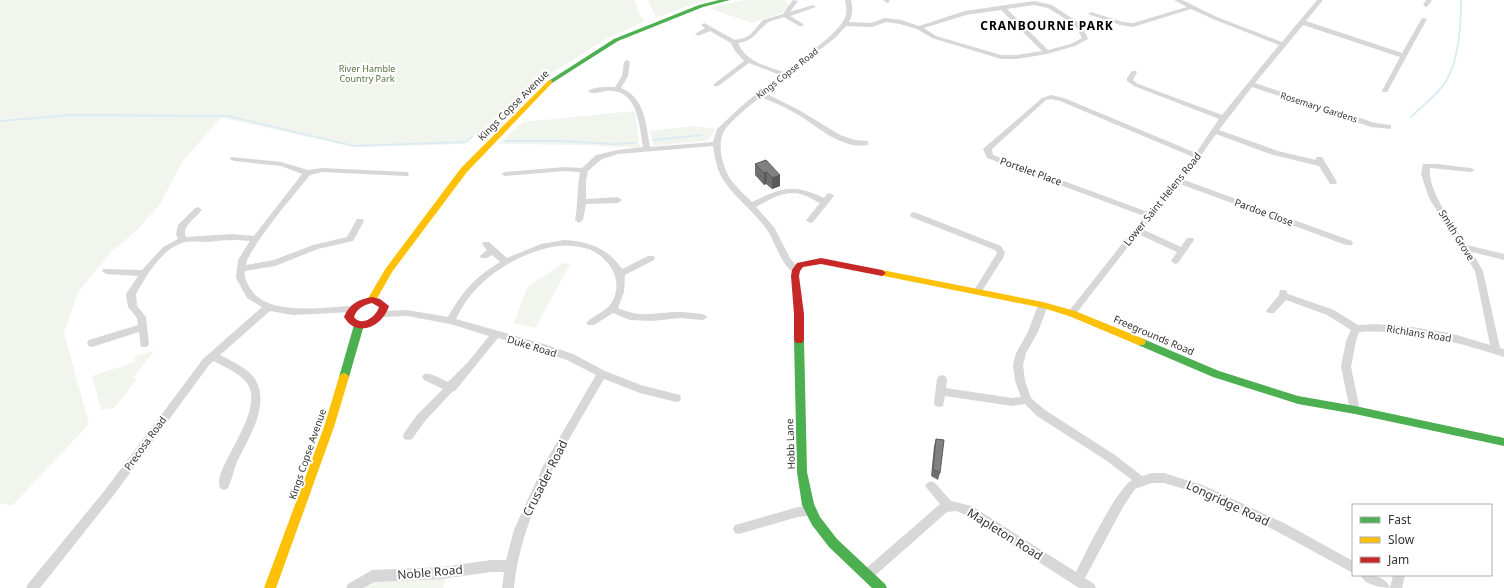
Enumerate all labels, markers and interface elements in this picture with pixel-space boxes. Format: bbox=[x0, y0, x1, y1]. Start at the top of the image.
district label: CRANBOURNE PARK bbox=[980, 17, 1114, 34]
street label: Kings Copse Road bbox=[753, 45, 821, 101]
park label: River Hamble Country Park bbox=[339, 62, 395, 85]
street label: Kings Copse Avenue bbox=[474, 66, 552, 144]
street label: Rosemary Gardens bbox=[1279, 88, 1359, 126]
street label: Lower Saint Helens Road bbox=[1120, 149, 1204, 249]
street label: Portelet Place bbox=[998, 153, 1064, 189]
street label: Pardoe Close bbox=[1233, 195, 1296, 229]
street label: Smith Grove bbox=[1436, 207, 1478, 263]
street label: Freegrounds Road bbox=[1111, 312, 1197, 358]
street label: Richlans Road bbox=[1386, 321, 1452, 345]
street label: Duke Road bbox=[506, 332, 558, 360]
street label: Kings Copse Avenue bbox=[285, 406, 329, 501]
street label: Precosa Road bbox=[121, 413, 169, 473]
street label: Hobb Lane bbox=[782, 418, 798, 470]
street label: Crusader Road bbox=[518, 437, 572, 519]
street label: Longridge Road bbox=[1184, 476, 1272, 530]
street label: Mapleton Road bbox=[964, 504, 1046, 564]
legend bbox=[1352, 504, 1492, 576]
text: Fast bbox=[1388, 511, 1412, 528]
text: Slow bbox=[1388, 531, 1415, 548]
text: Jam bbox=[1387, 551, 1409, 568]
street label: Noble Road bbox=[397, 561, 463, 583]

